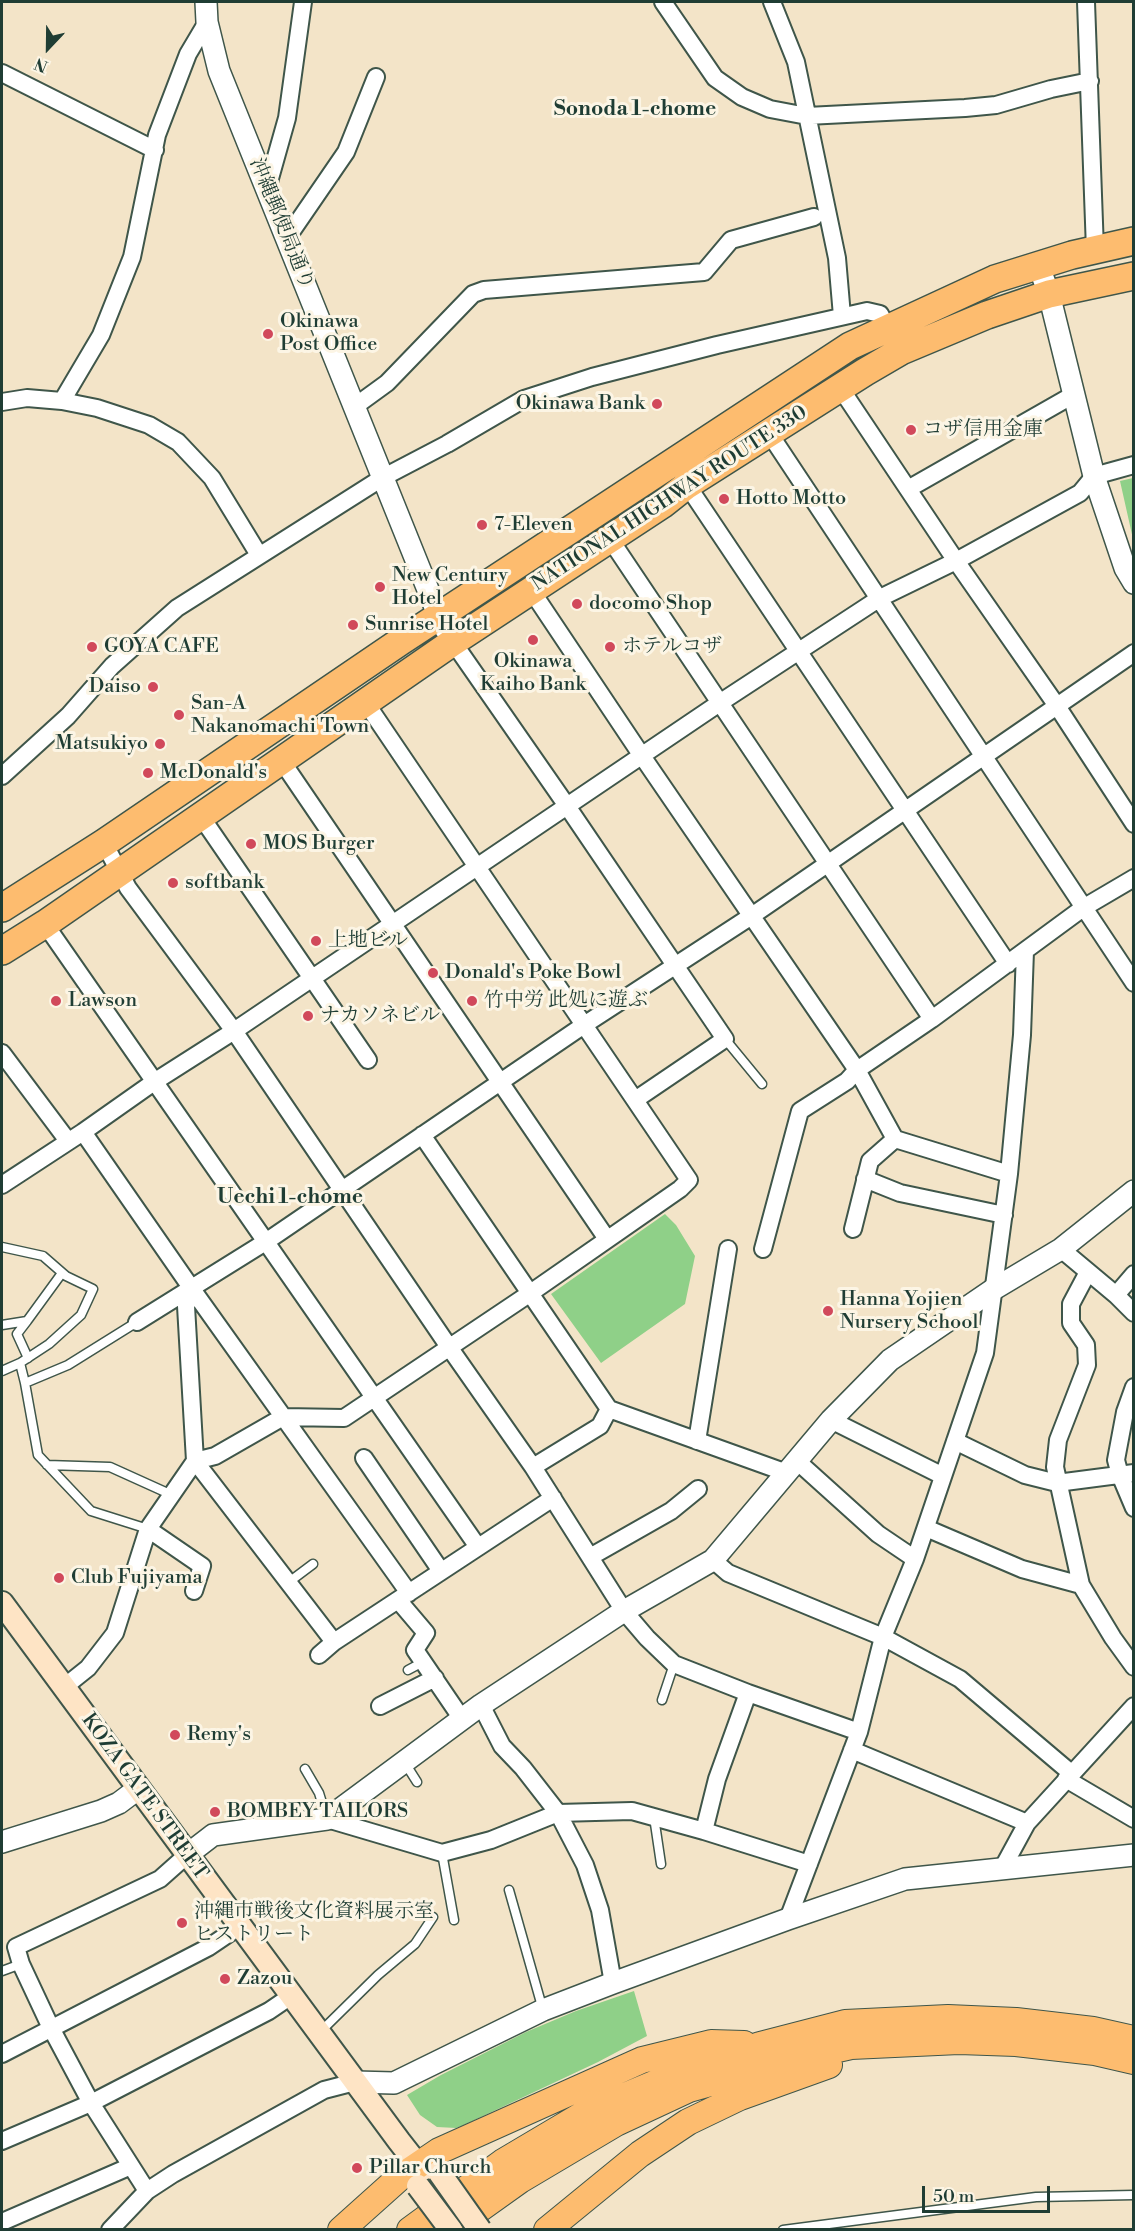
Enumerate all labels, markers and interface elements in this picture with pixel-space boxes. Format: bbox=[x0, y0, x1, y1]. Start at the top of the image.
north arrow bbox=[18, 18, 78, 78]
text: N bbox=[32, 53, 51, 76]
district label: Sonoda 1-chome bbox=[554, 97, 716, 123]
street label: 沖縄郵便局通り bbox=[244, 155, 318, 293]
place label: Okinawa Post Office bbox=[280, 310, 377, 357]
marker: Okinawa Post Office bbox=[261, 327, 275, 341]
place label: Okinawa Bank bbox=[516, 392, 645, 416]
marker: Okinawa Bank bbox=[650, 397, 664, 411]
street label: NATIONAL HIGHWAY ROUTE 330 bbox=[528, 401, 812, 597]
place label: コザ信用金庫 bbox=[923, 418, 1043, 442]
marker: コザ信用金庫 bbox=[904, 423, 918, 437]
place label: Hotto Motto bbox=[736, 487, 846, 511]
marker: Hotto Motto bbox=[717, 492, 731, 506]
place label: 7-Eleven bbox=[494, 513, 573, 537]
marker: 7-Eleven bbox=[475, 518, 489, 532]
place label: New Century Hotel bbox=[392, 564, 508, 611]
marker: New Century Hotel bbox=[373, 580, 387, 594]
place label: docomo Shop bbox=[589, 592, 712, 616]
marker: docomo Shop bbox=[570, 597, 584, 611]
place label: Sunrise Hotel bbox=[365, 613, 488, 637]
marker: Sunrise Hotel bbox=[346, 618, 360, 632]
marker: Okinawa Kaiho Bank bbox=[526, 633, 540, 647]
place label: GOYA CAFE bbox=[104, 635, 219, 659]
place label: ホテルコザ bbox=[622, 635, 722, 659]
marker: GOYA CAFE bbox=[85, 640, 99, 654]
marker: ホテルコザ bbox=[603, 640, 617, 654]
place label: Okinawa Kaiho Bank bbox=[480, 650, 586, 697]
place label: Daiso bbox=[89, 675, 141, 699]
marker: Daiso bbox=[146, 680, 160, 694]
place label: San-A Nakanomachi Town bbox=[191, 692, 369, 739]
marker: San-A Nakanomachi Town bbox=[172, 708, 186, 722]
place label: Matsukiyo bbox=[55, 732, 148, 756]
marker: Matsukiyo bbox=[153, 737, 167, 751]
place label: McDonald's bbox=[160, 761, 267, 785]
marker: McDonald's bbox=[141, 766, 155, 780]
place label: MOS Burger bbox=[263, 832, 375, 856]
marker: MOS Burger bbox=[244, 837, 258, 851]
place label: softbank bbox=[185, 871, 264, 895]
marker: softbank bbox=[166, 876, 180, 890]
place label: 上地ビル bbox=[328, 929, 408, 953]
marker: 上地ビル bbox=[309, 934, 323, 948]
place label: Donald's Poke Bowl bbox=[445, 961, 621, 985]
marker: Donald's Poke Bowl bbox=[426, 966, 440, 980]
place label: Lawson bbox=[68, 989, 137, 1013]
place label: 竹中労 此処に遊ぶ bbox=[484, 989, 648, 1013]
marker: Lawson bbox=[49, 994, 63, 1008]
marker: 竹中労 此処に遊ぶ bbox=[465, 994, 479, 1008]
place label: ナカソネビル bbox=[320, 1004, 440, 1028]
marker: ナカソネビル bbox=[301, 1009, 315, 1023]
district label: Uechi 1-chome bbox=[217, 1185, 363, 1211]
place label: Hanna Yojien Nursery School bbox=[840, 1288, 978, 1335]
marker: Hanna Yojien Nursery School bbox=[821, 1304, 835, 1318]
place label: Club Fujiyama bbox=[71, 1566, 203, 1590]
marker: Club Fujiyama bbox=[52, 1571, 66, 1585]
street label: KOZA GATE STREET bbox=[76, 1709, 212, 1885]
place label: Remy's bbox=[187, 1723, 251, 1747]
marker: Remy's bbox=[168, 1728, 182, 1742]
place label: BOMBEY TAILORS bbox=[227, 1800, 408, 1824]
marker: BOMBEY TAILORS bbox=[208, 1805, 222, 1819]
place label: 沖縄市戦後文化資料展示室 ヒストリート bbox=[194, 1900, 434, 1947]
marker: 沖縄市戦後文化資料展示室 ヒストリート bbox=[175, 1916, 189, 1930]
place label: Zazou bbox=[237, 1967, 292, 1991]
marker: Zazou bbox=[218, 1972, 232, 1986]
place label: Pillar Church bbox=[369, 2156, 491, 2180]
marker: Pillar Church bbox=[350, 2161, 364, 2175]
scale bar bbox=[925, 2174, 1052, 2212]
text: 50 m bbox=[933, 2185, 974, 2208]

